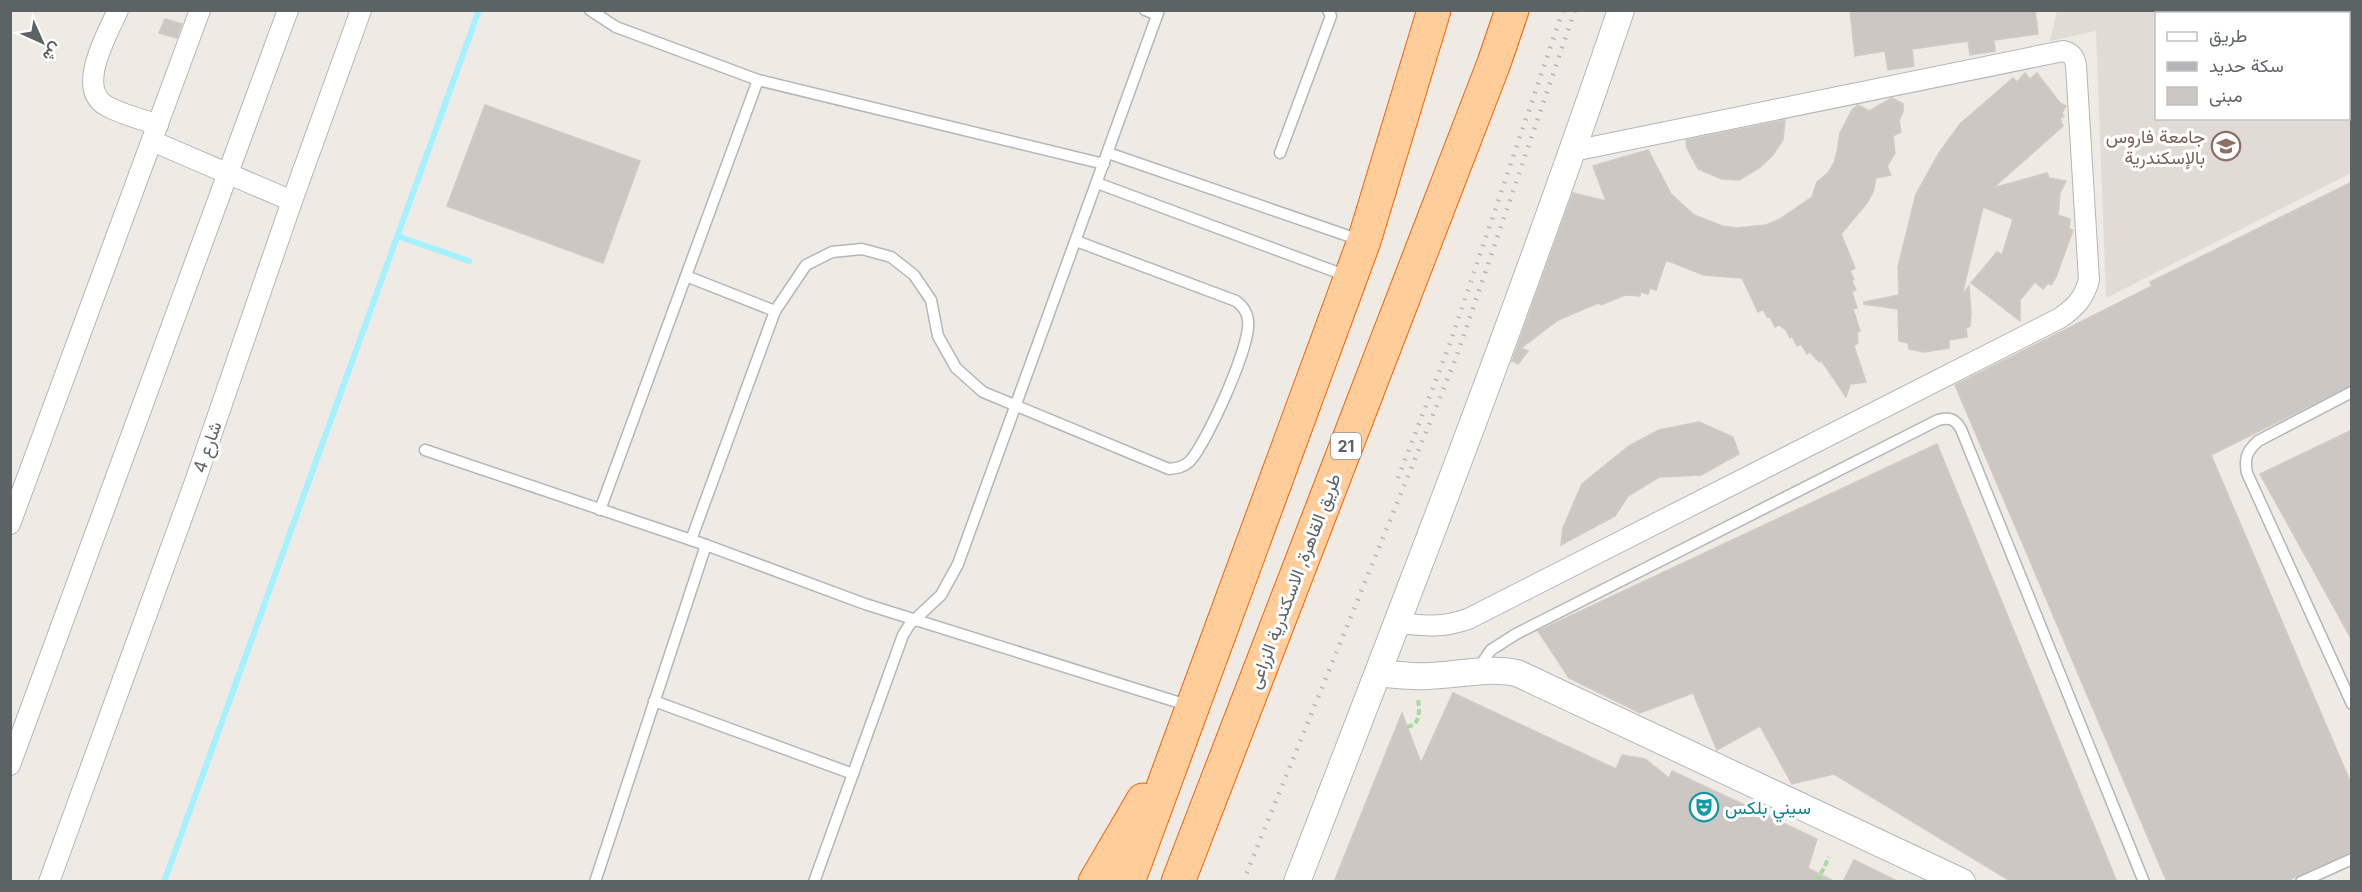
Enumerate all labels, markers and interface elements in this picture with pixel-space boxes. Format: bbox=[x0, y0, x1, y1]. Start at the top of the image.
north arrow bbox=[12, 12, 72, 72]
legend bbox=[2155, 12, 2350, 120]
text: طريق bbox=[2209, 25, 2247, 47]
text: ش bbox=[39, 39, 66, 66]
text: سكة حديد bbox=[2209, 55, 2284, 76]
text: مبنى bbox=[2209, 85, 2243, 107]
place label: جامعة فاروس بالإسكندرية bbox=[2106, 126, 2205, 170]
school or university icon: جامعة فاروس بالإسكندرية bbox=[2210, 130, 2242, 162]
street label: شارع 4 bbox=[188, 419, 227, 476]
road number: 21 bbox=[1331, 433, 1361, 459]
street label: طريق القاهرة, الاسكندرية الزراعى bbox=[1243, 470, 1346, 692]
theatre icon: سيني بلكس bbox=[1688, 791, 1720, 823]
place label: سيني بلكس bbox=[1725, 797, 1811, 823]

